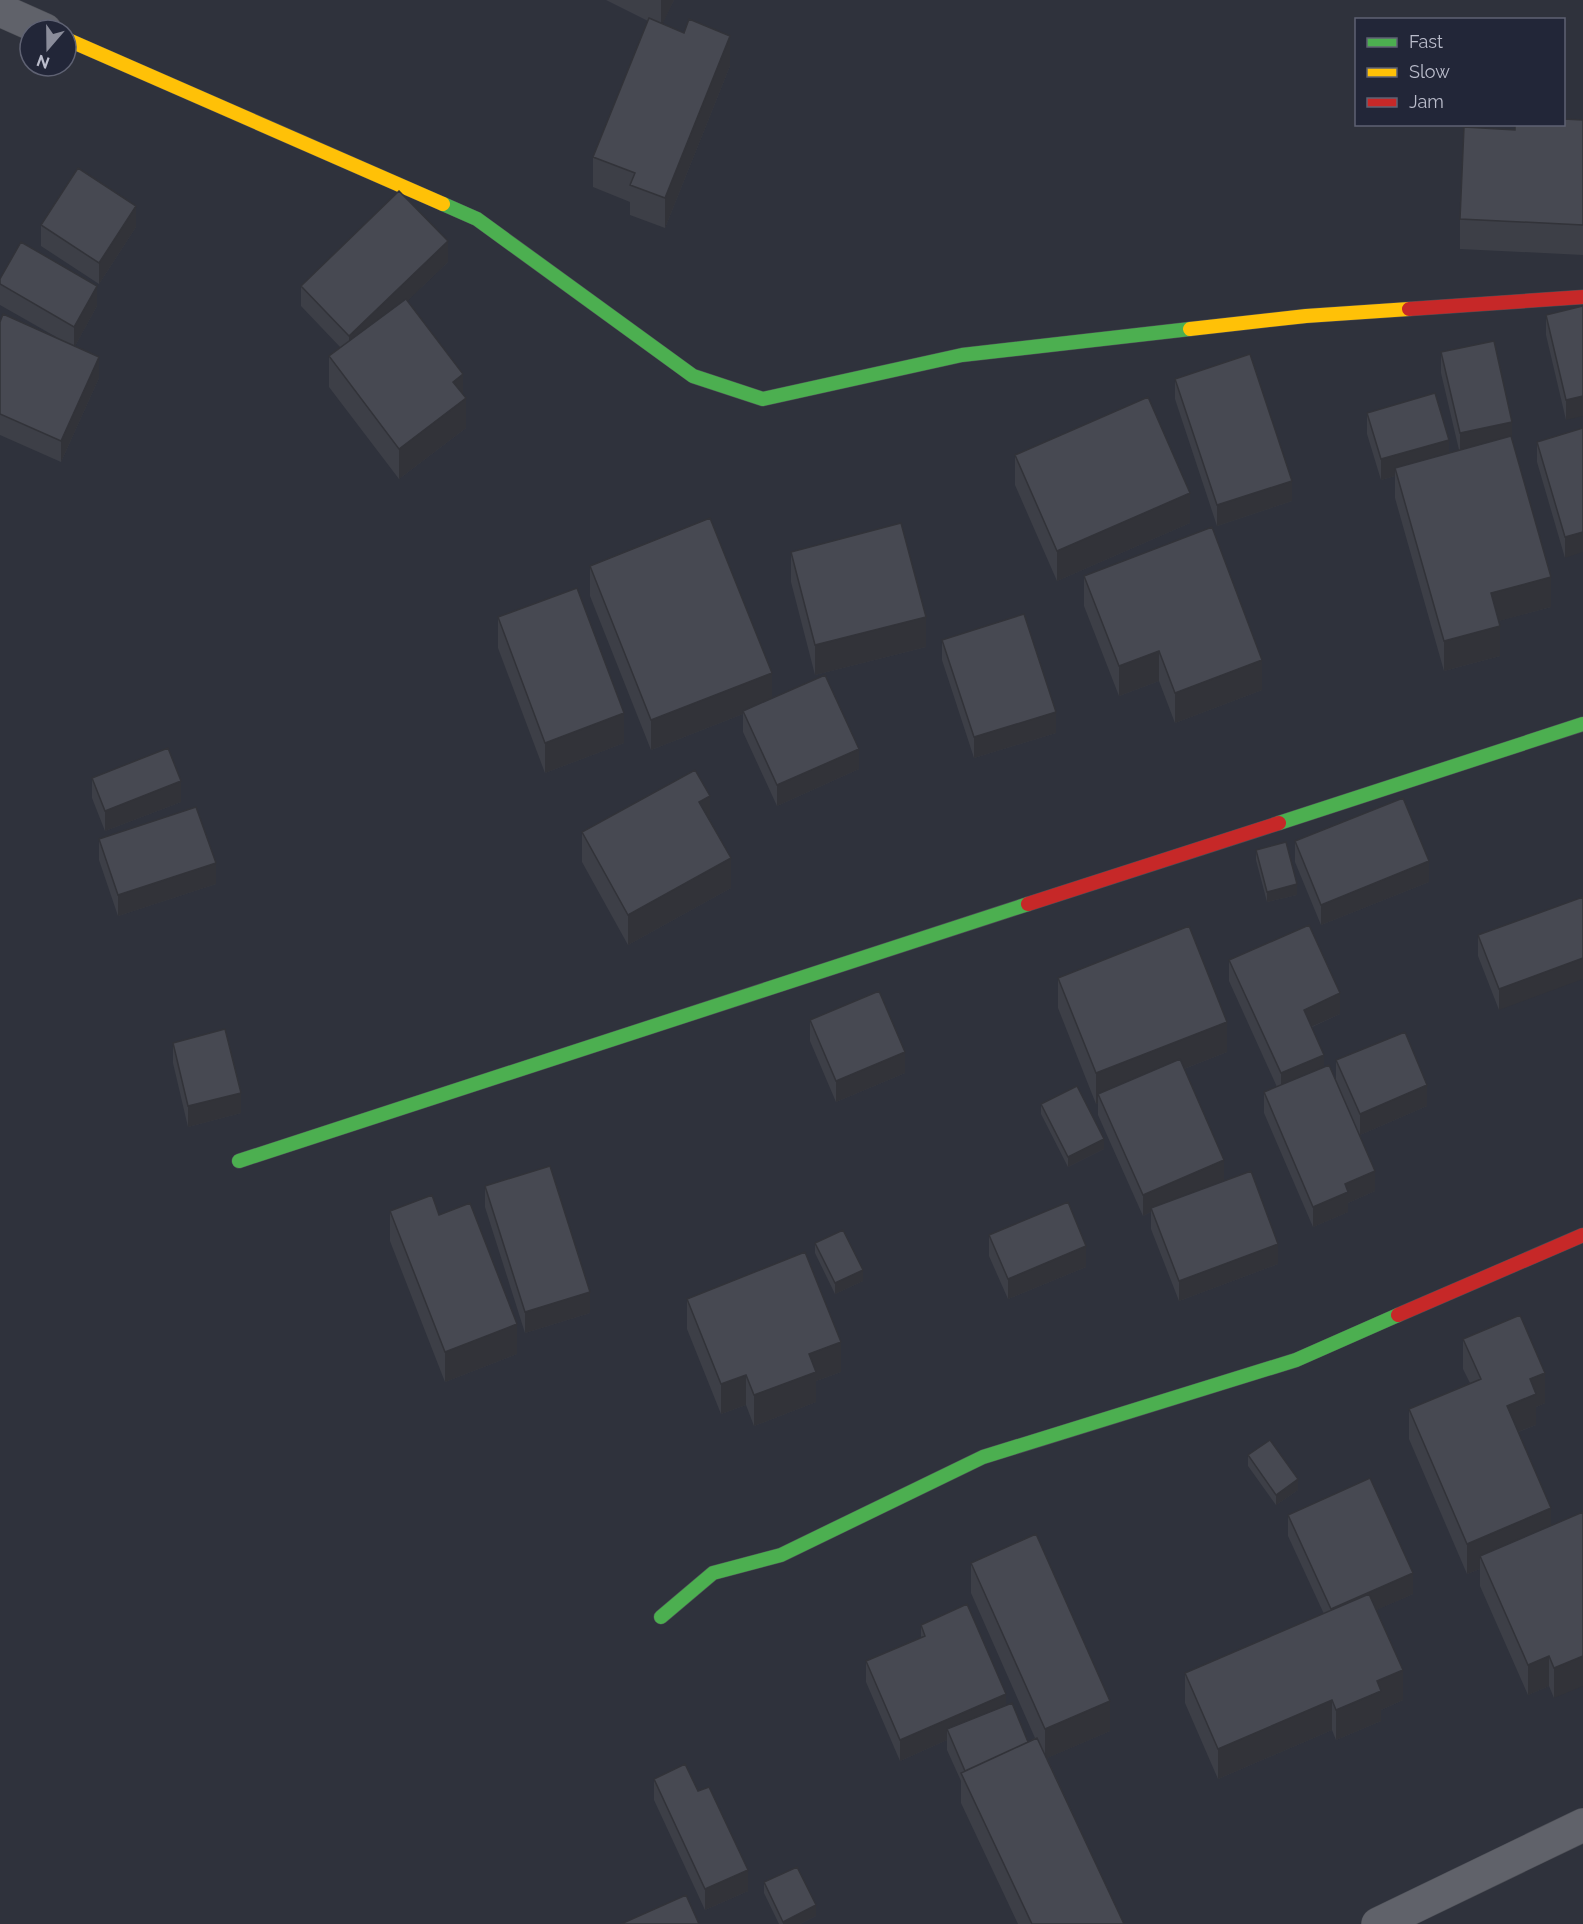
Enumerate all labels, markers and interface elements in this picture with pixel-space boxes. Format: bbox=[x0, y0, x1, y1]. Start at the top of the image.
north arrow bbox=[18, 18, 78, 78]
legend bbox=[1355, 18, 1565, 126]
text: Fast bbox=[1409, 31, 1443, 52]
text: N bbox=[34, 51, 52, 73]
text: Slow bbox=[1409, 61, 1450, 82]
text: Jam bbox=[1409, 91, 1444, 112]

